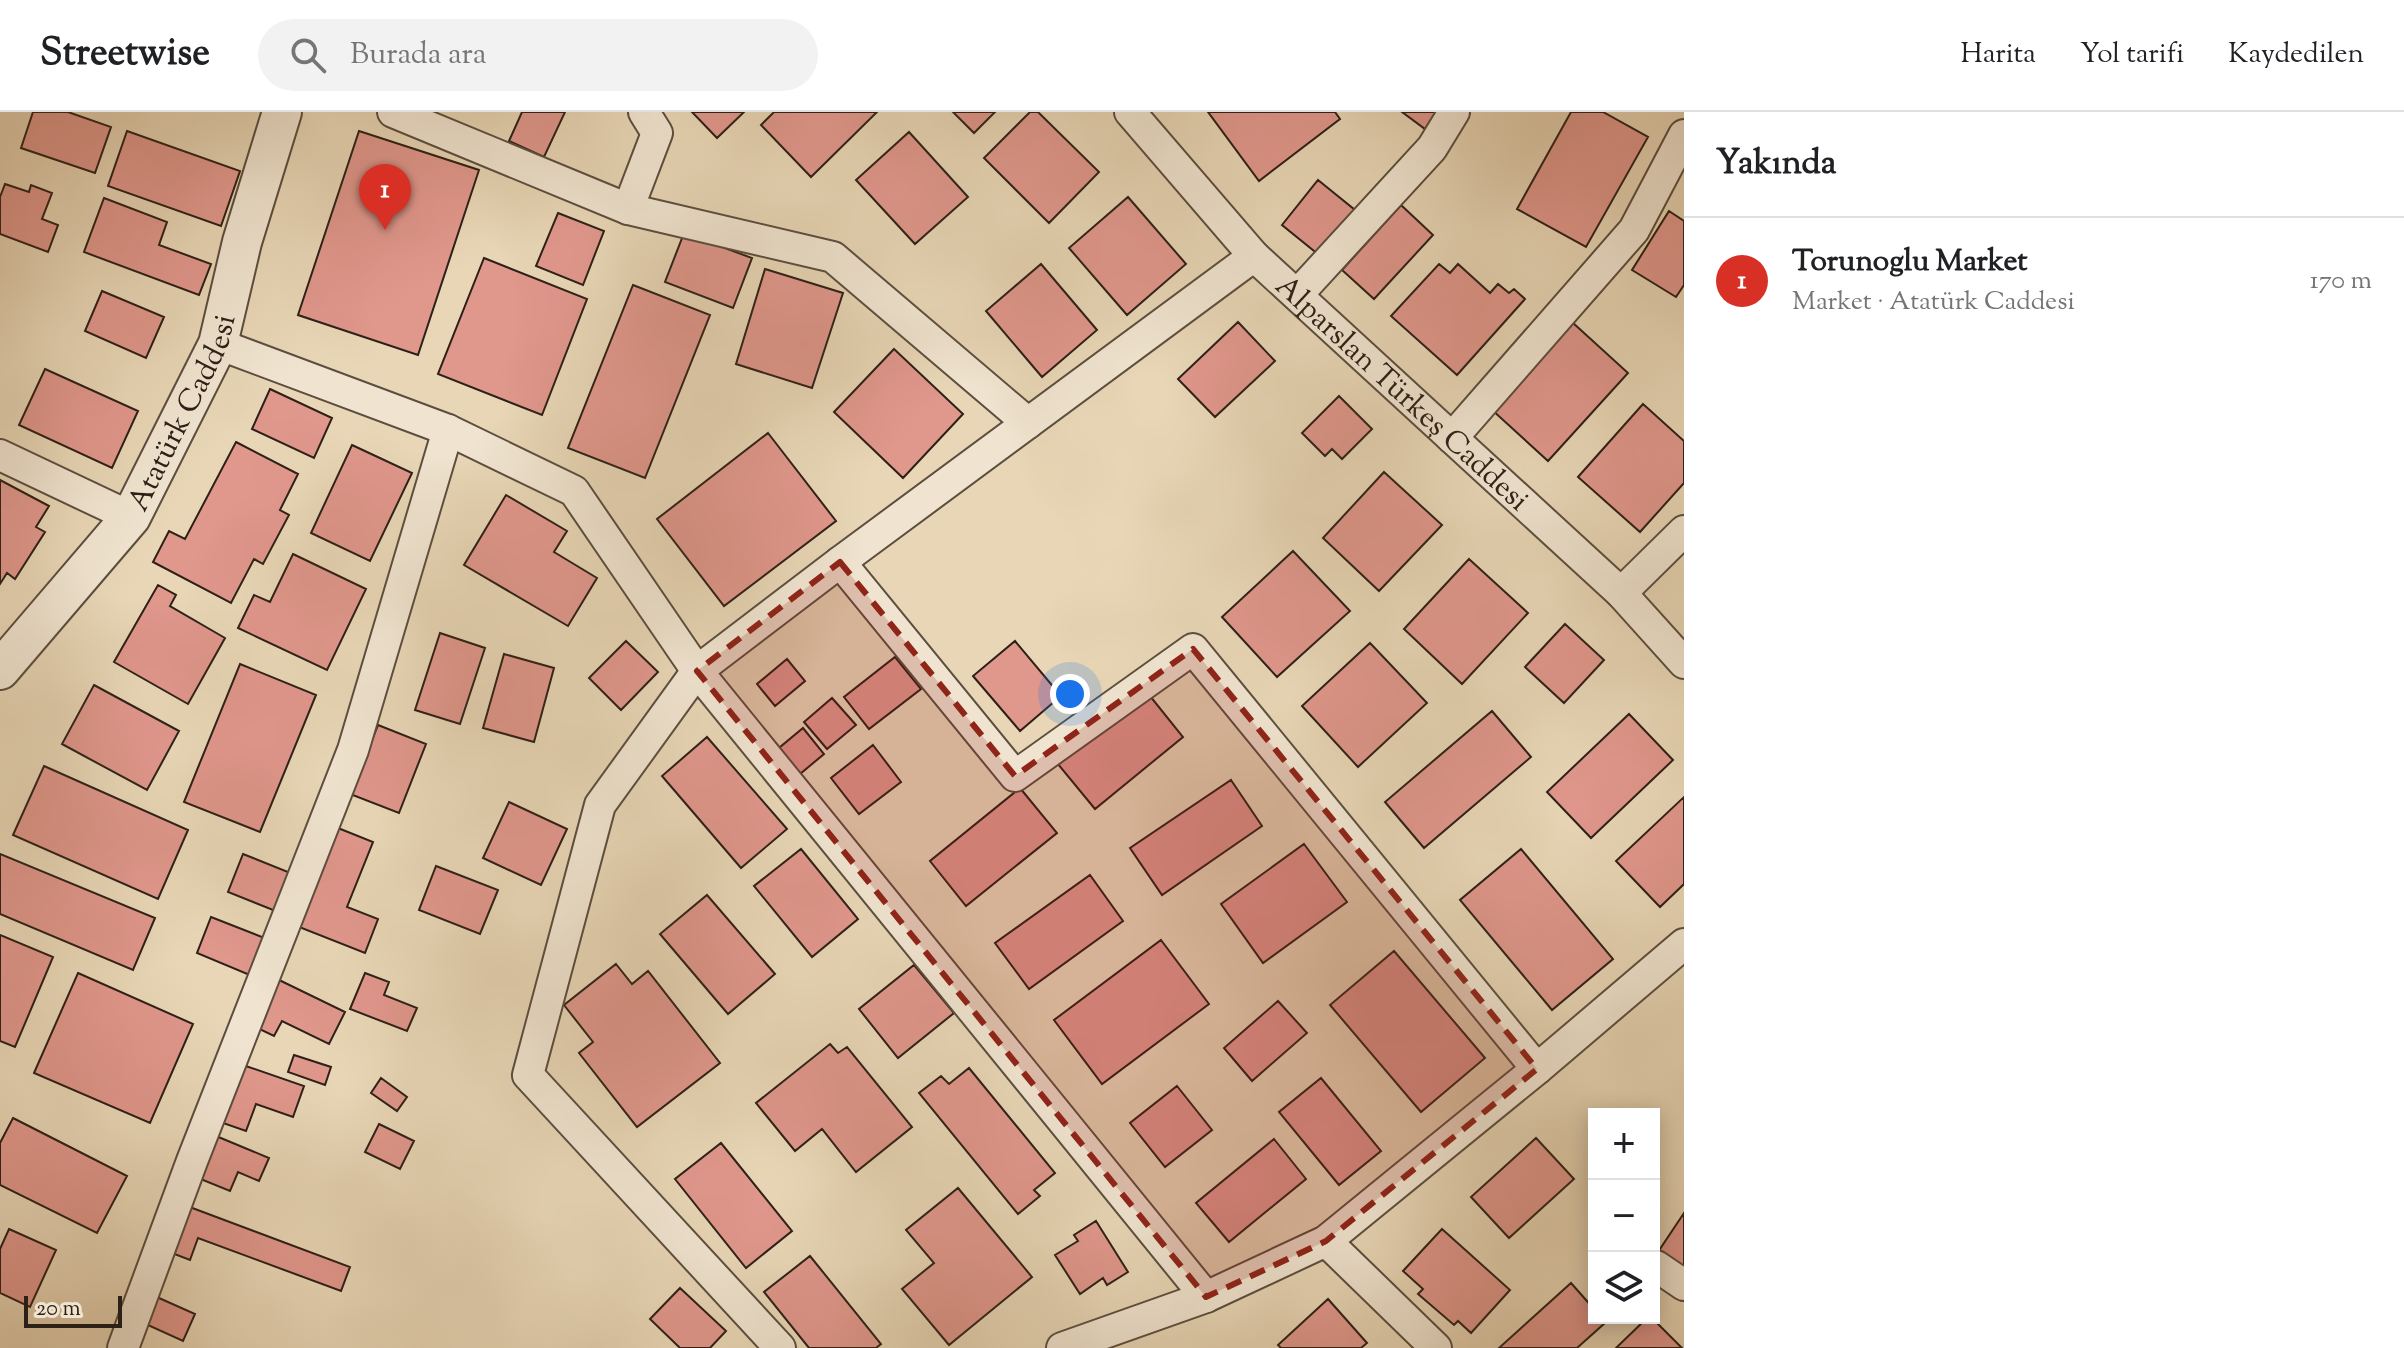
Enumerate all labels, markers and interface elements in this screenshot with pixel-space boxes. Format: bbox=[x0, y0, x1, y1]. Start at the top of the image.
search box bbox=[258, 19, 818, 91]
text: Streetwise bbox=[40, 28, 210, 82]
icon: search bbox=[286, 33, 330, 77]
text: Burada ara bbox=[350, 34, 486, 77]
text: Harita bbox=[1961, 35, 2036, 75]
text: Yol tarifi bbox=[2080, 35, 2184, 75]
text: Kaydedilen bbox=[2228, 35, 2364, 75]
text: Yakında bbox=[1716, 140, 1836, 189]
pin: 1 bbox=[359, 164, 411, 230]
text: Torunoglu Market bbox=[1792, 241, 2028, 284]
text: 1 bbox=[1738, 263, 1746, 300]
text: 170 m bbox=[2310, 263, 2372, 300]
street label: Alparslan Türkeş Caddesi bbox=[1264, 266, 1538, 522]
text: Market · Atatürk Caddesi bbox=[1792, 284, 2075, 321]
street label: Atatürk Caddesi bbox=[118, 310, 248, 519]
your location bbox=[1050, 674, 1090, 714]
map controls bbox=[1588, 1108, 1660, 1324]
button: + bbox=[1588, 1108, 1660, 1180]
button: − bbox=[1588, 1180, 1660, 1252]
button: layers bbox=[1588, 1252, 1660, 1324]
scale bar bbox=[24, 1292, 122, 1328]
text: 20 m bbox=[36, 1294, 81, 1326]

